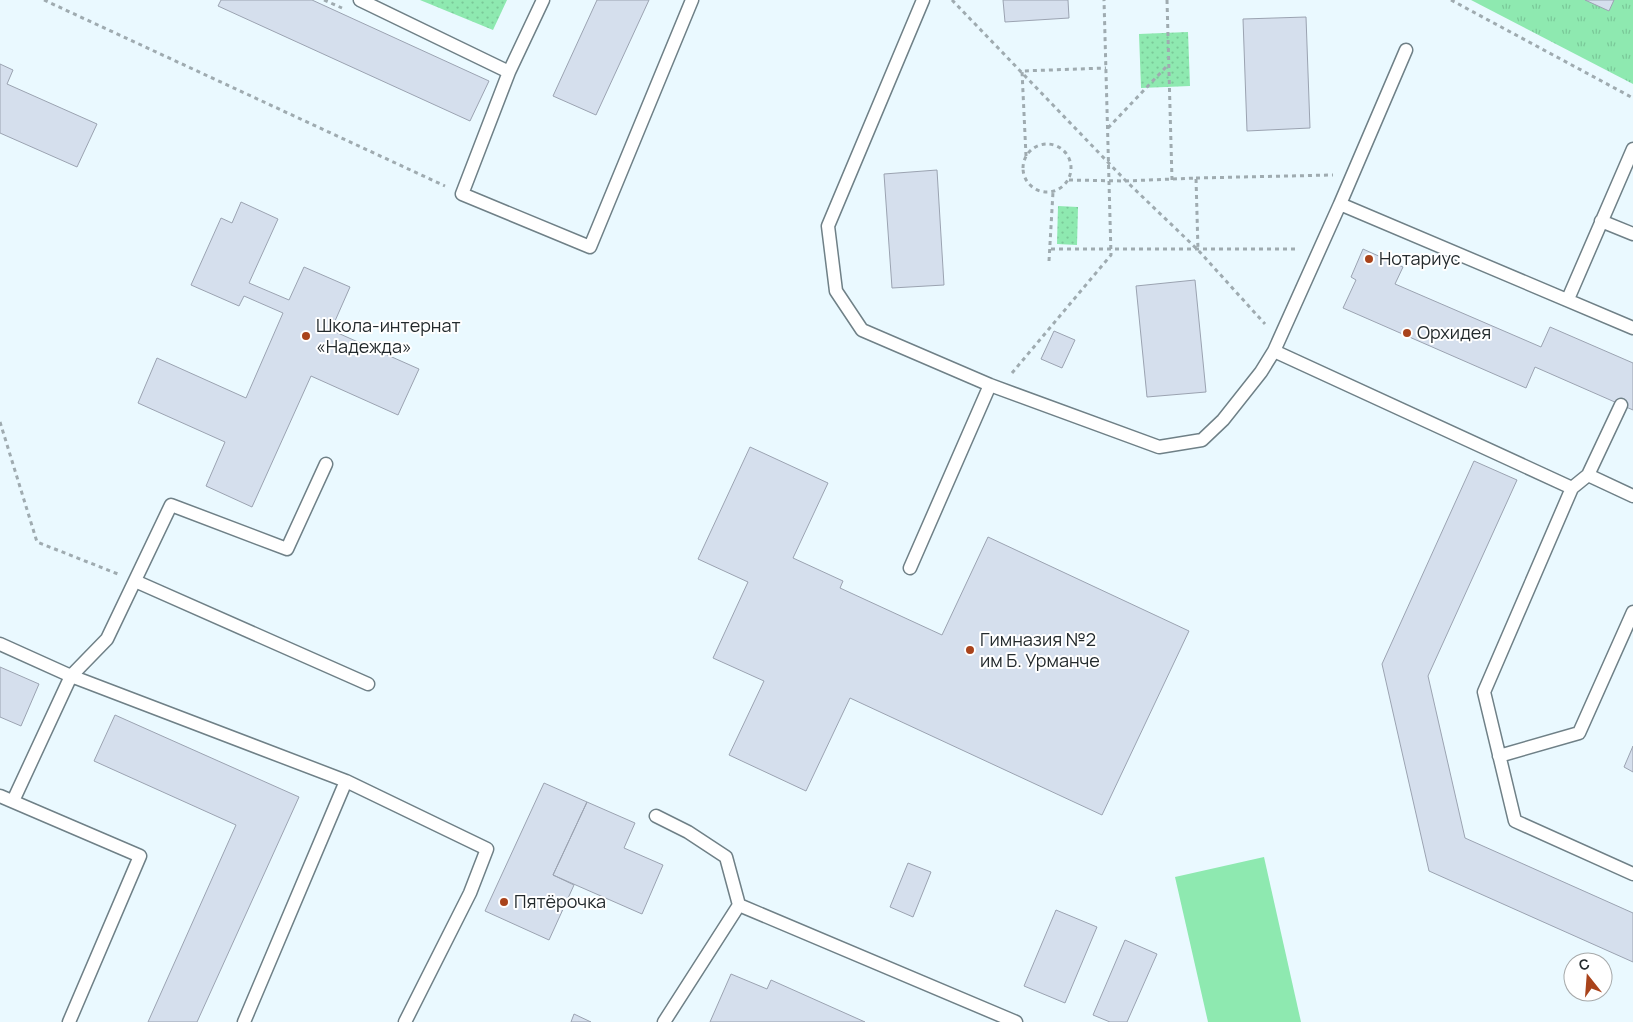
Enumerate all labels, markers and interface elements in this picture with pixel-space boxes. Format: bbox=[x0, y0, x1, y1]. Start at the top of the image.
place label: Нотариус bbox=[1379, 246, 1461, 270]
marker: Нотариус bbox=[1363, 253, 1375, 265]
place label: Школа-интернат «Надежда» bbox=[316, 313, 461, 358]
place label: Орхидея bbox=[1417, 320, 1491, 344]
marker: Орхидея bbox=[1401, 327, 1413, 339]
marker: Школа-интернат «Надежда» bbox=[300, 330, 312, 342]
place label: Гимназия №2 им Б. Урманче bbox=[980, 627, 1100, 672]
marker: Гимназия №2 им Б. Урманче bbox=[964, 644, 976, 656]
place label: Пятёрочка bbox=[514, 889, 606, 913]
marker: Пятёрочка bbox=[498, 896, 510, 908]
north arrow bbox=[1563, 952, 1613, 1002]
text: С bbox=[1576, 953, 1592, 975]

